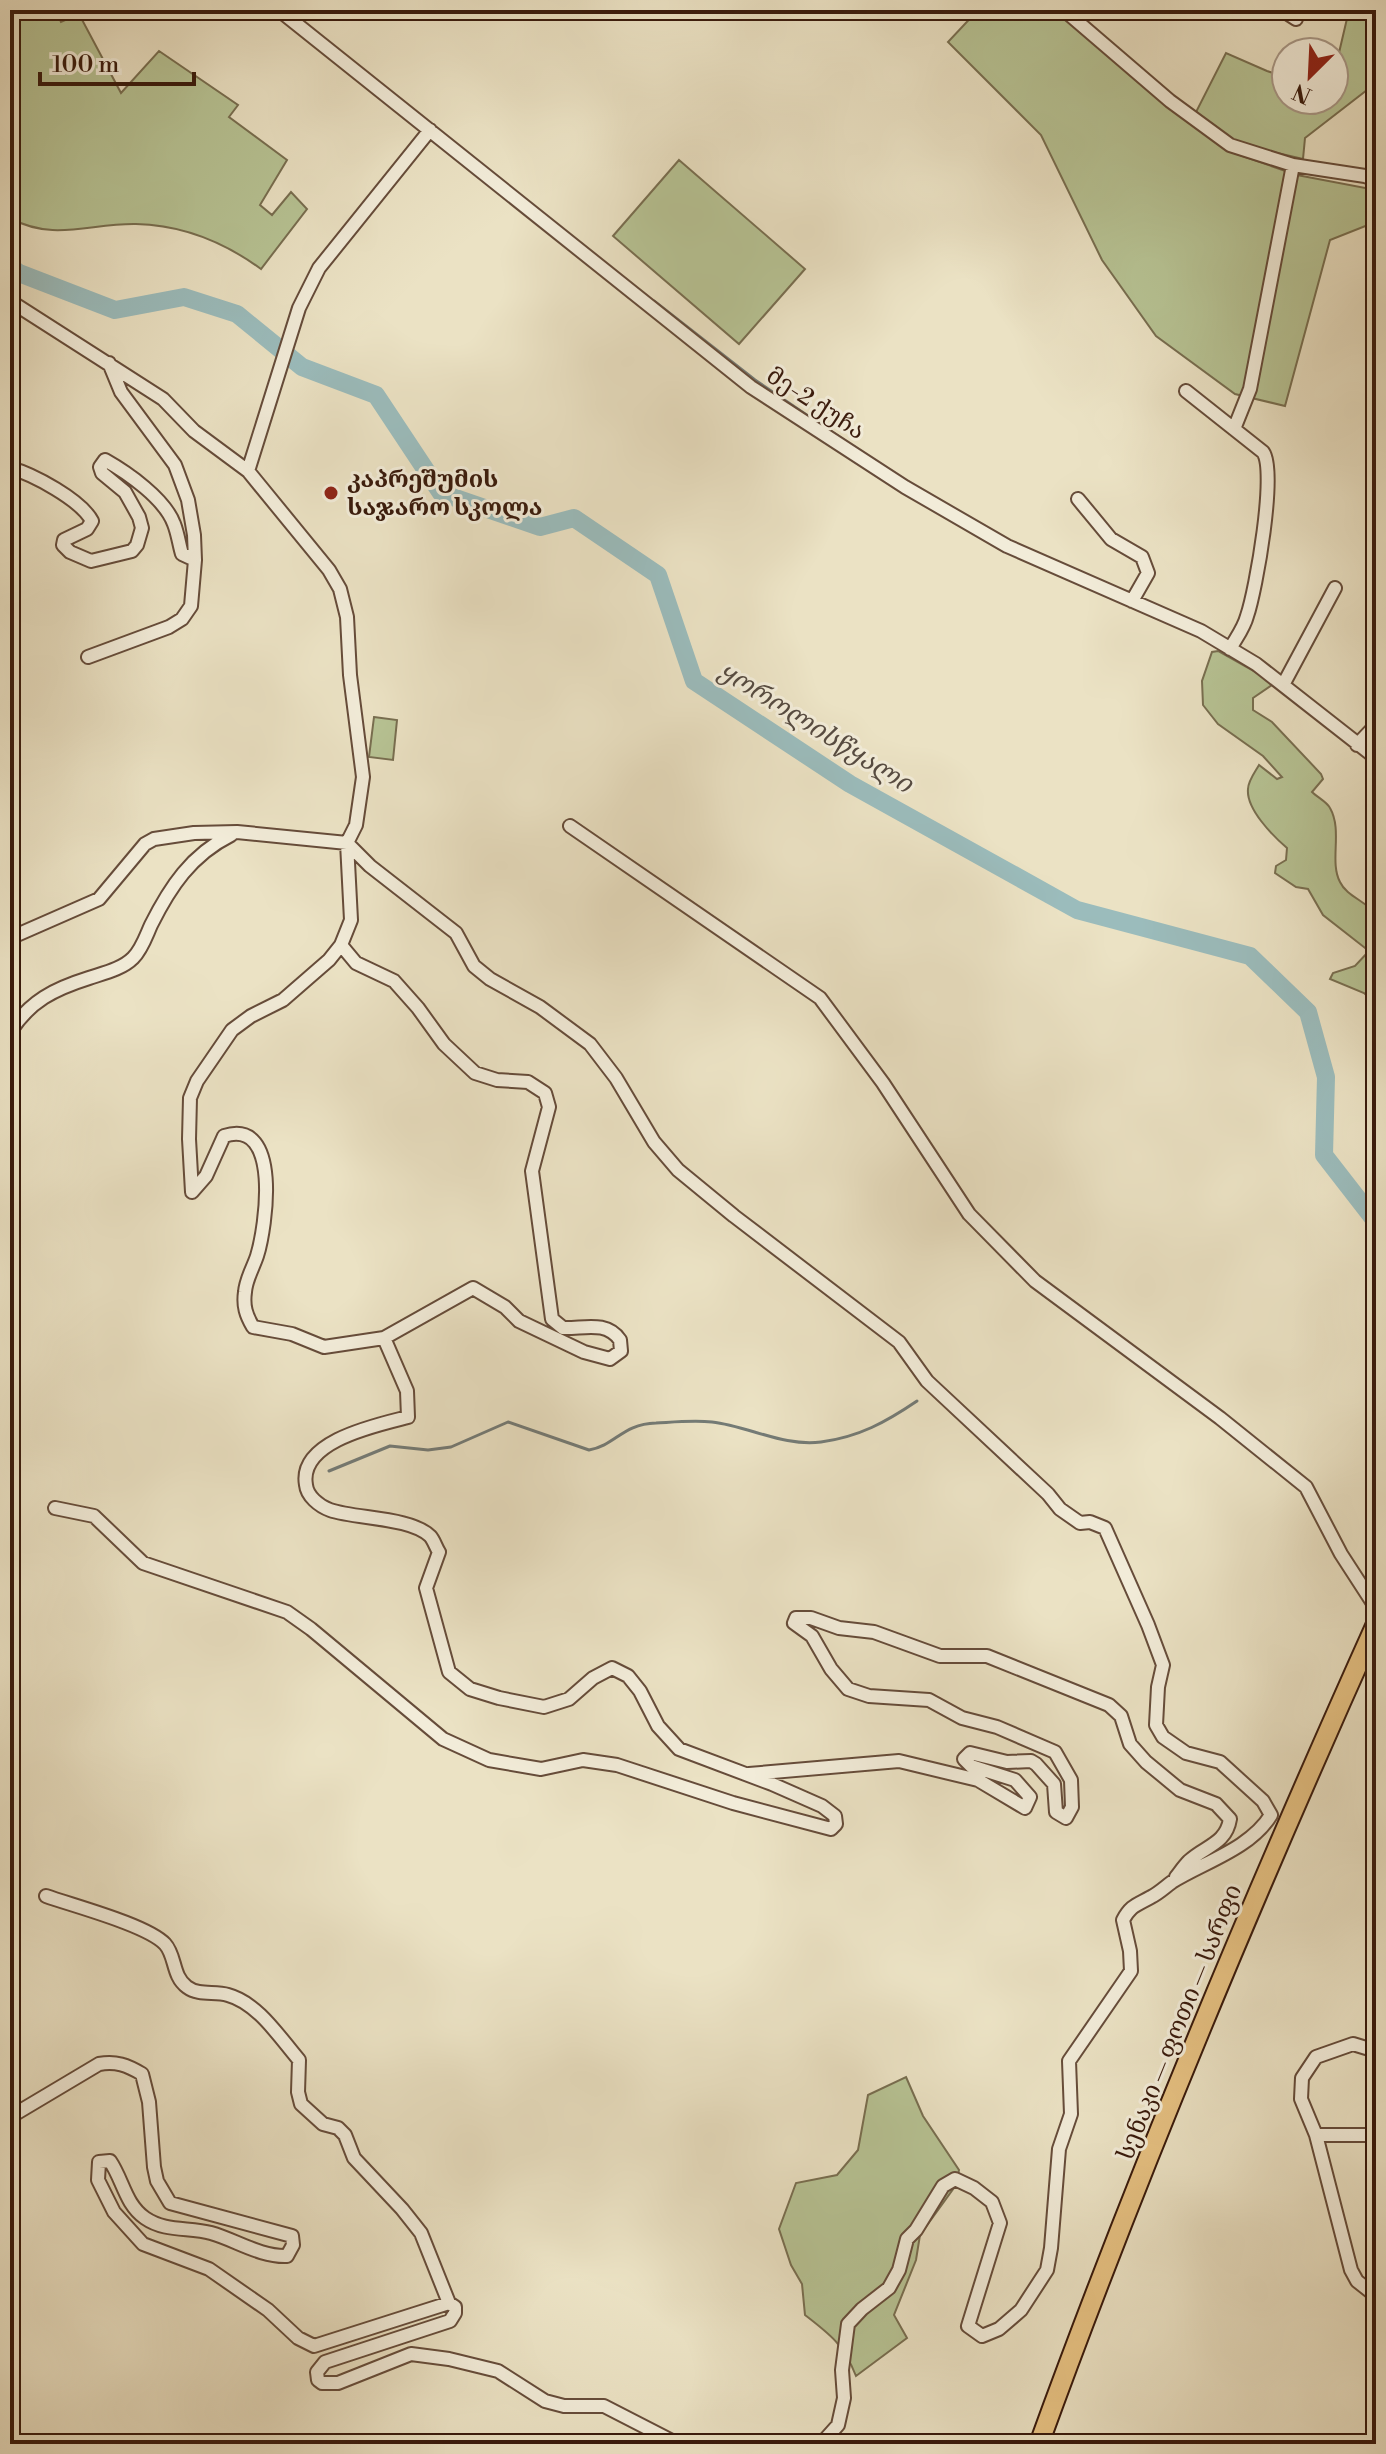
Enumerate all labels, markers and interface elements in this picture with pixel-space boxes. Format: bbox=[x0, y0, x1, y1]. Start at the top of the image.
scale bar bbox=[40, 36, 194, 86]
north arrow bbox=[1270, 36, 1350, 116]
text: 100 m bbox=[52, 50, 119, 80]
text: N bbox=[1288, 77, 1316, 109]
street label: მე-2 ქუჩა bbox=[761, 361, 870, 447]
place label: კაპრეშუმის საჯარო სკოლა bbox=[347, 465, 542, 523]
marker: კაპრეშუმის საჯარო სკოლა bbox=[322, 484, 340, 502]
water label: ყოროლისწყალი bbox=[712, 655, 920, 801]
street label: სენაკი — ფოთი — სარფი bbox=[1111, 1880, 1249, 2165]

